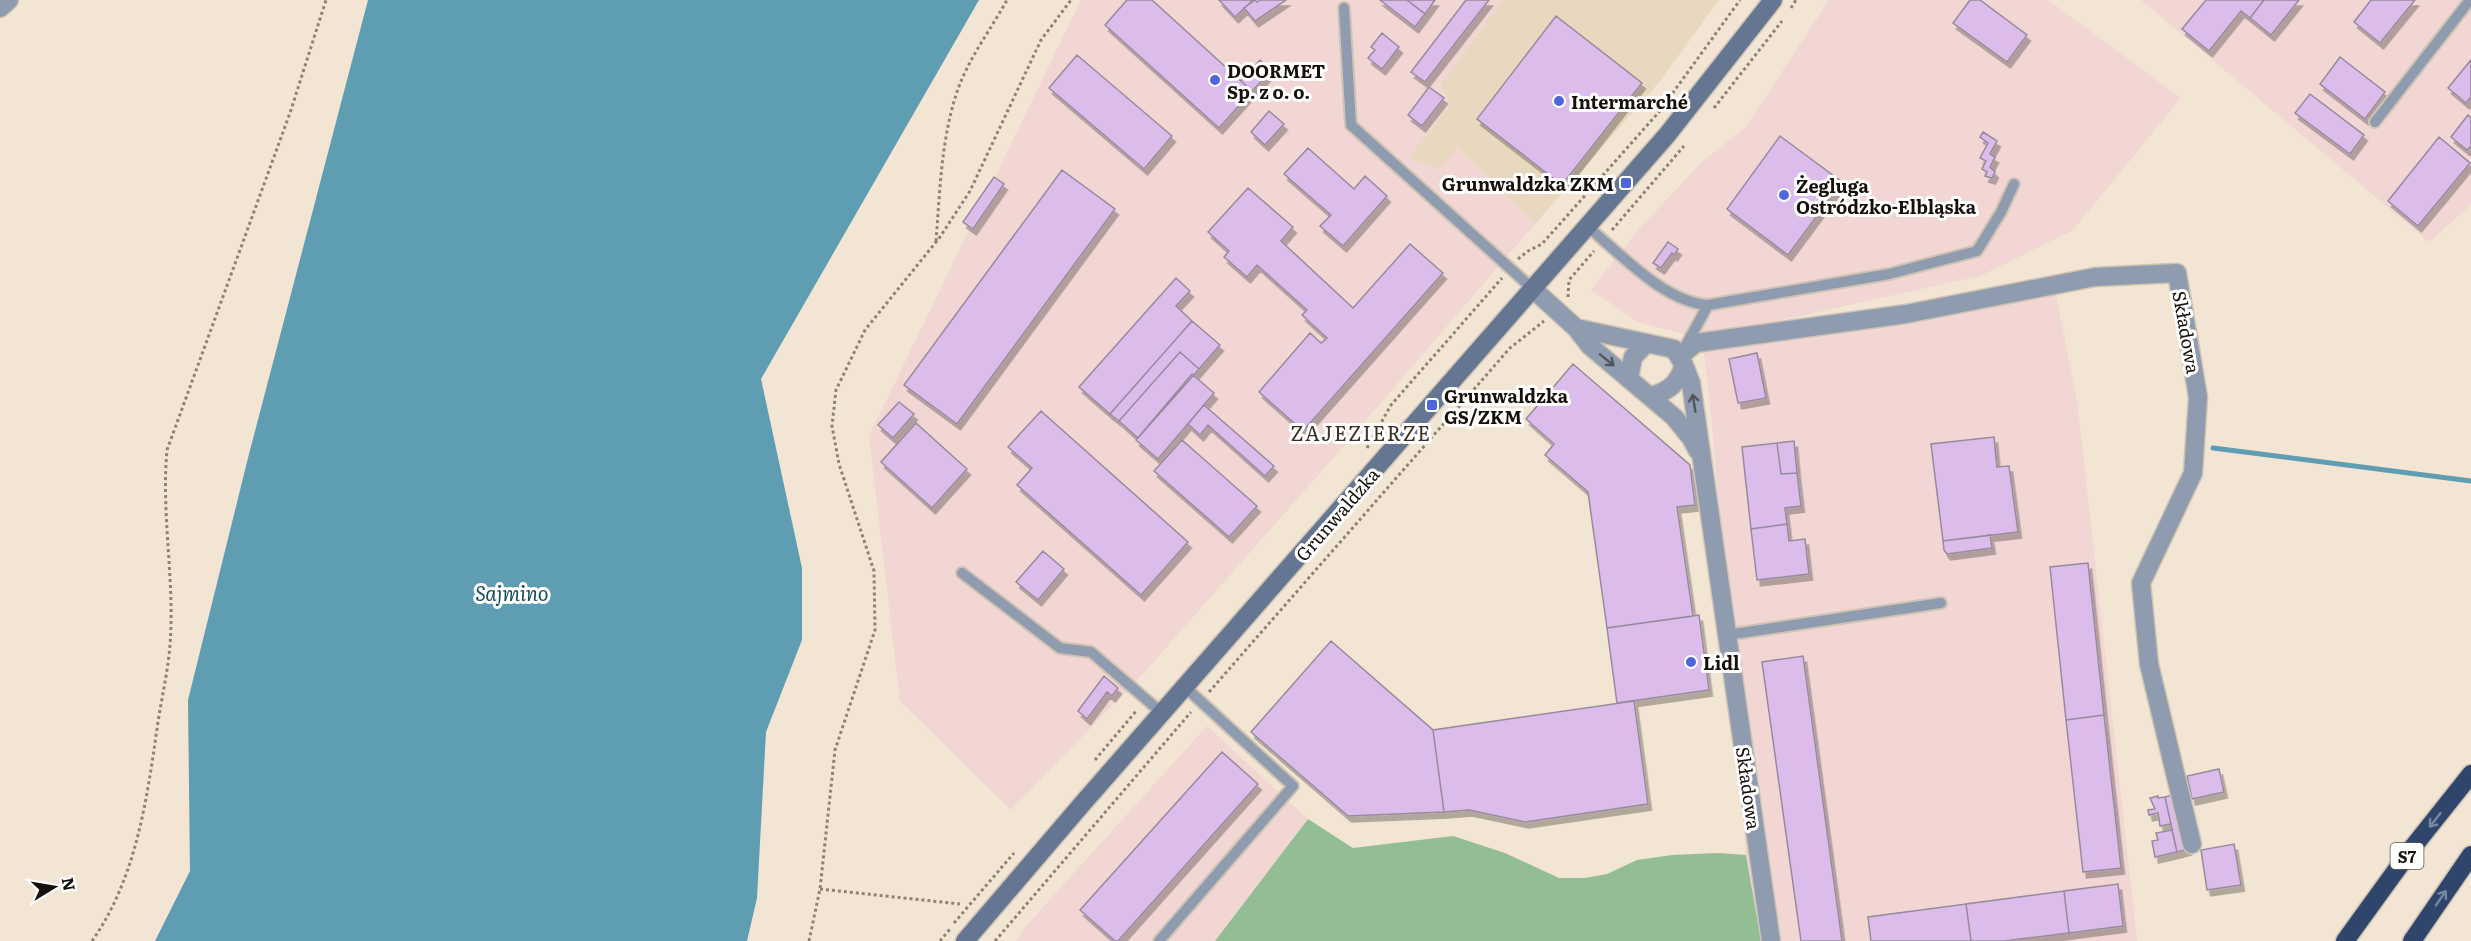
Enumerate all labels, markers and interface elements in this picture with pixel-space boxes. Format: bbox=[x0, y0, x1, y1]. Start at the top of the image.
place label: DOORMET Sp. z o. o. bbox=[1227, 57, 1326, 105]
marker: DOORMET Sp. z o. o. bbox=[1208, 73, 1222, 87]
place label: Intermarché bbox=[1571, 88, 1688, 115]
marker: Intermarché bbox=[1552, 94, 1566, 108]
place label: Grunwaldzka ZKM bbox=[1442, 170, 1614, 197]
place label: Żegluga Ostródzko-Elbląska bbox=[1796, 172, 1977, 220]
marker: Grunwaldzka ZKM bbox=[1619, 176, 1633, 190]
marker: Żegluga Ostródzko-Elbląska bbox=[1777, 188, 1791, 202]
street label: Składowa bbox=[2166, 289, 2208, 376]
one-way arrow bbox=[1599, 353, 1615, 366]
place label: Grunwaldzka GS/ZKM bbox=[1444, 382, 1569, 430]
one-way arrow bbox=[1688, 394, 1699, 413]
marker: Grunwaldzka GS/ZKM bbox=[1425, 398, 1439, 412]
district label: ZAJEZIERZE bbox=[1290, 417, 1432, 447]
street label: Grunwaldzka bbox=[1289, 461, 1385, 567]
water label: Sajmino bbox=[475, 577, 549, 607]
place label: Lidl bbox=[1703, 649, 1740, 676]
marker: Lidl bbox=[1684, 655, 1698, 669]
street label: Składowa bbox=[1730, 745, 1768, 832]
one-way arrow bbox=[2428, 812, 2441, 828]
road number: S7 bbox=[2390, 843, 2424, 869]
north arrow bbox=[24, 857, 84, 917]
text: N bbox=[57, 875, 83, 893]
one-way arrow bbox=[2435, 891, 2447, 907]

